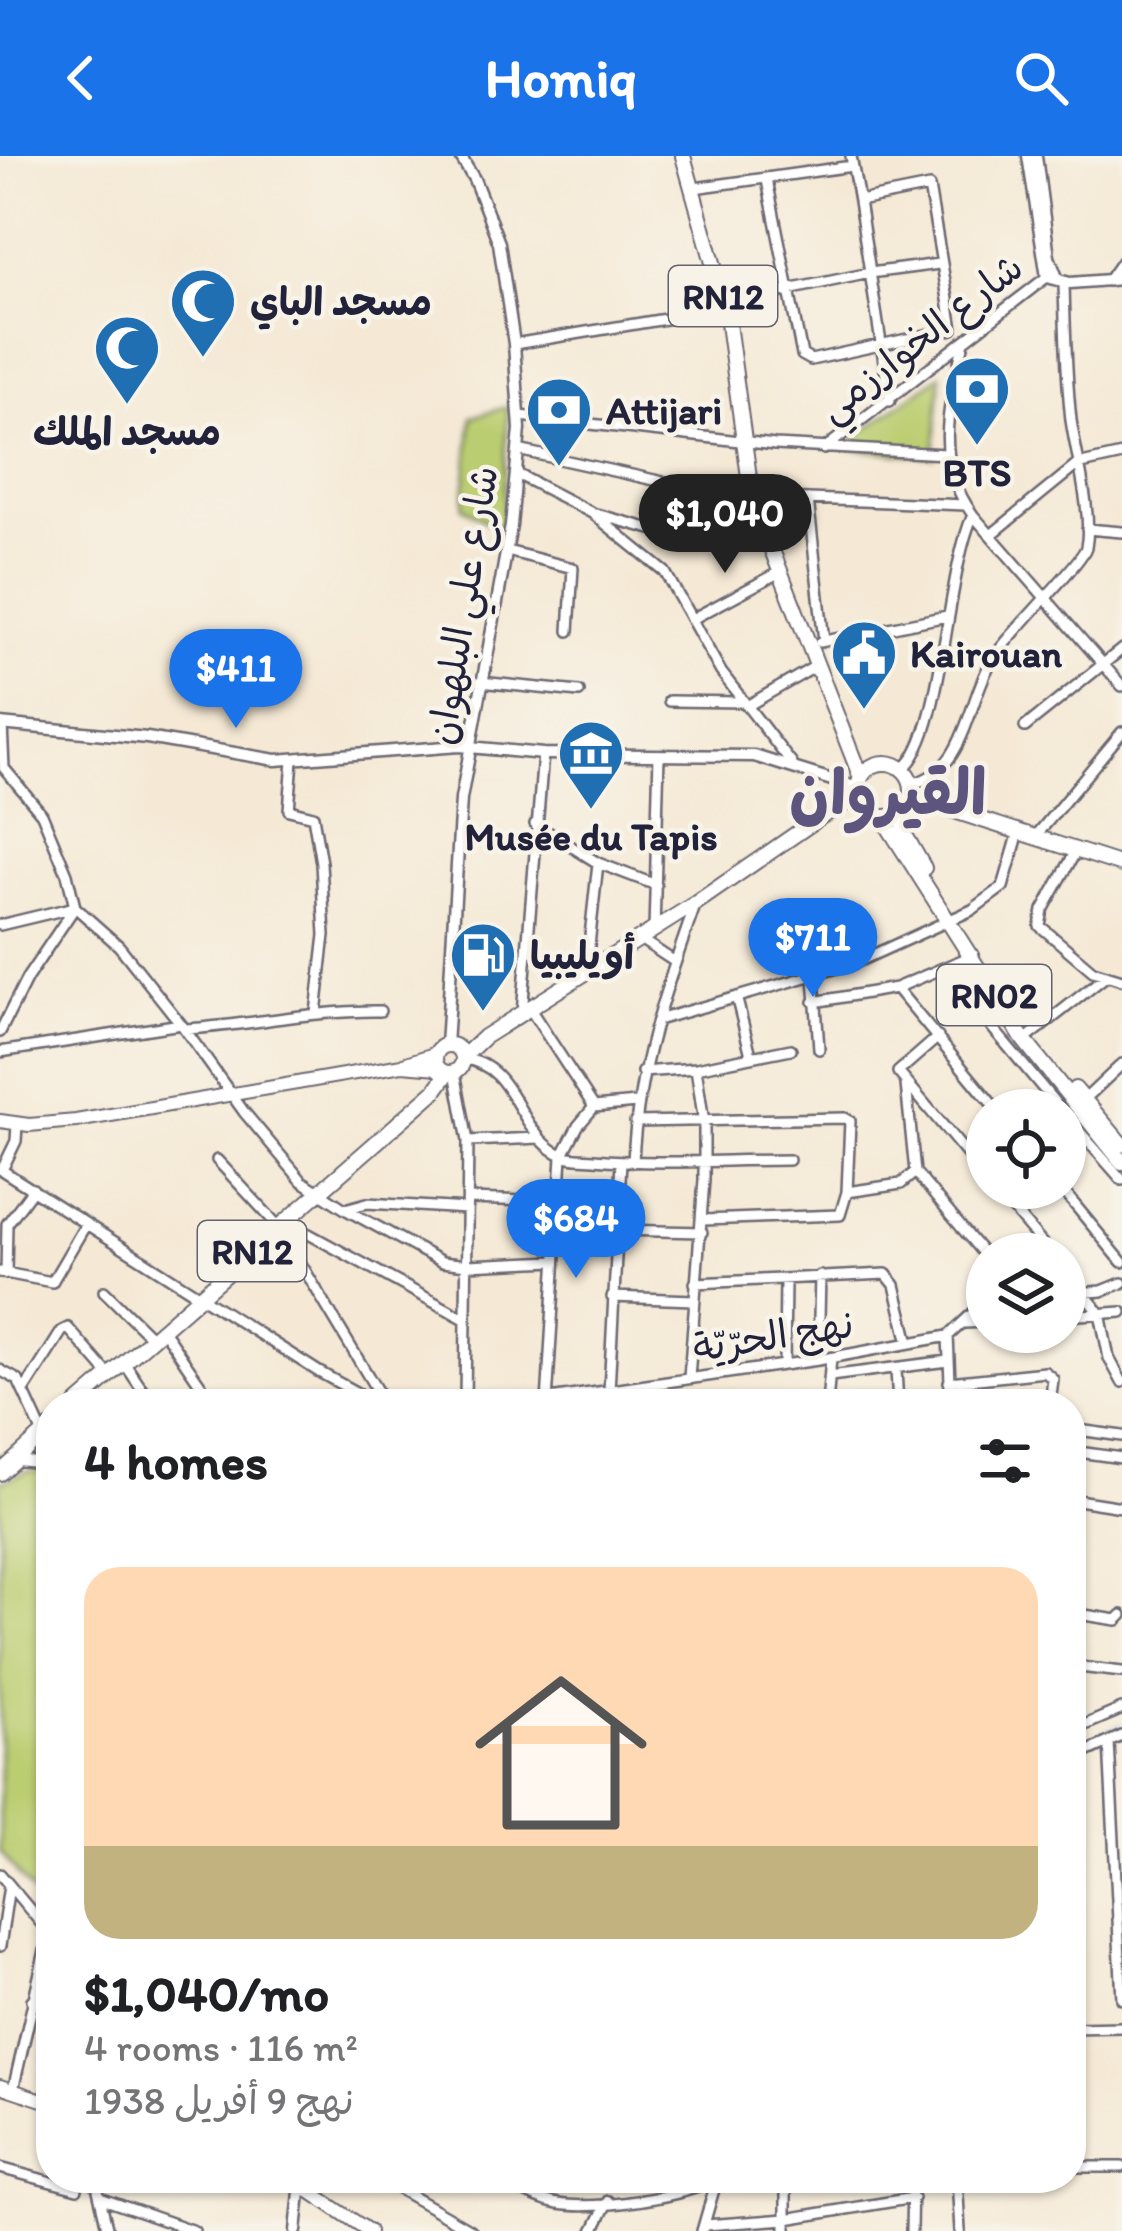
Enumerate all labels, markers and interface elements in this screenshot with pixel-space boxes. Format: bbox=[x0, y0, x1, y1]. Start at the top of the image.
icon: back bbox=[48, 45, 114, 111]
icon: search bbox=[1008, 45, 1074, 111]
text: Homiq bbox=[485, 46, 637, 111]
street label: شارع الخوارزمي bbox=[809, 243, 1038, 440]
mosque icon: مسجد الباي bbox=[168, 266, 238, 360]
road number: RN12 bbox=[669, 266, 777, 326]
place label: مسجد الباي bbox=[250, 278, 432, 330]
mosque icon: مسجد الملك bbox=[92, 313, 162, 407]
bank icon: BTS bbox=[942, 354, 1012, 448]
bank icon: Attijari bbox=[524, 375, 594, 469]
place label: Attijari bbox=[606, 387, 722, 434]
place label: مسجد الملك bbox=[33, 408, 221, 455]
place label: BTS bbox=[943, 449, 1012, 496]
street label: شارع علي البلهوان bbox=[417, 462, 518, 749]
pin: $1,040 bbox=[627, 474, 823, 576]
text: $1,040 bbox=[666, 489, 784, 536]
public building icon: Kairouan bbox=[829, 618, 899, 712]
pin: $411 bbox=[165, 629, 307, 731]
place label: Kairouan bbox=[910, 630, 1062, 677]
text: $411 bbox=[196, 644, 276, 691]
museum icon: Musée du Tapis bbox=[556, 718, 626, 812]
district label: القيروان bbox=[789, 754, 987, 834]
place label: Musée du Tapis bbox=[464, 813, 718, 860]
pin: $711 bbox=[742, 898, 884, 1000]
text: $711 bbox=[775, 913, 851, 960]
fuel station icon: أويليبيا bbox=[448, 920, 518, 1014]
place label: أويليبيا bbox=[530, 932, 635, 980]
road number: RN02 bbox=[937, 965, 1051, 1025]
map controls bbox=[966, 1089, 1086, 1353]
button: locate bbox=[966, 1089, 1086, 1209]
pin: $684 bbox=[505, 1179, 647, 1281]
text: $684 bbox=[533, 1194, 619, 1241]
road number: RN12 bbox=[198, 1221, 306, 1281]
button: layers bbox=[966, 1233, 1086, 1353]
street label: نهج الحرّيّة bbox=[689, 1300, 857, 1374]
icon: filters bbox=[972, 1428, 1038, 1494]
text: 4 homes bbox=[84, 1431, 268, 1492]
icon: home bbox=[453, 1645, 669, 1861]
text: $1,040/mo bbox=[84, 1963, 329, 2024]
text: 4 rooms · 116 m² bbox=[84, 2024, 358, 2071]
text: نهج 9 أفريل 1938 bbox=[84, 2077, 354, 2124]

